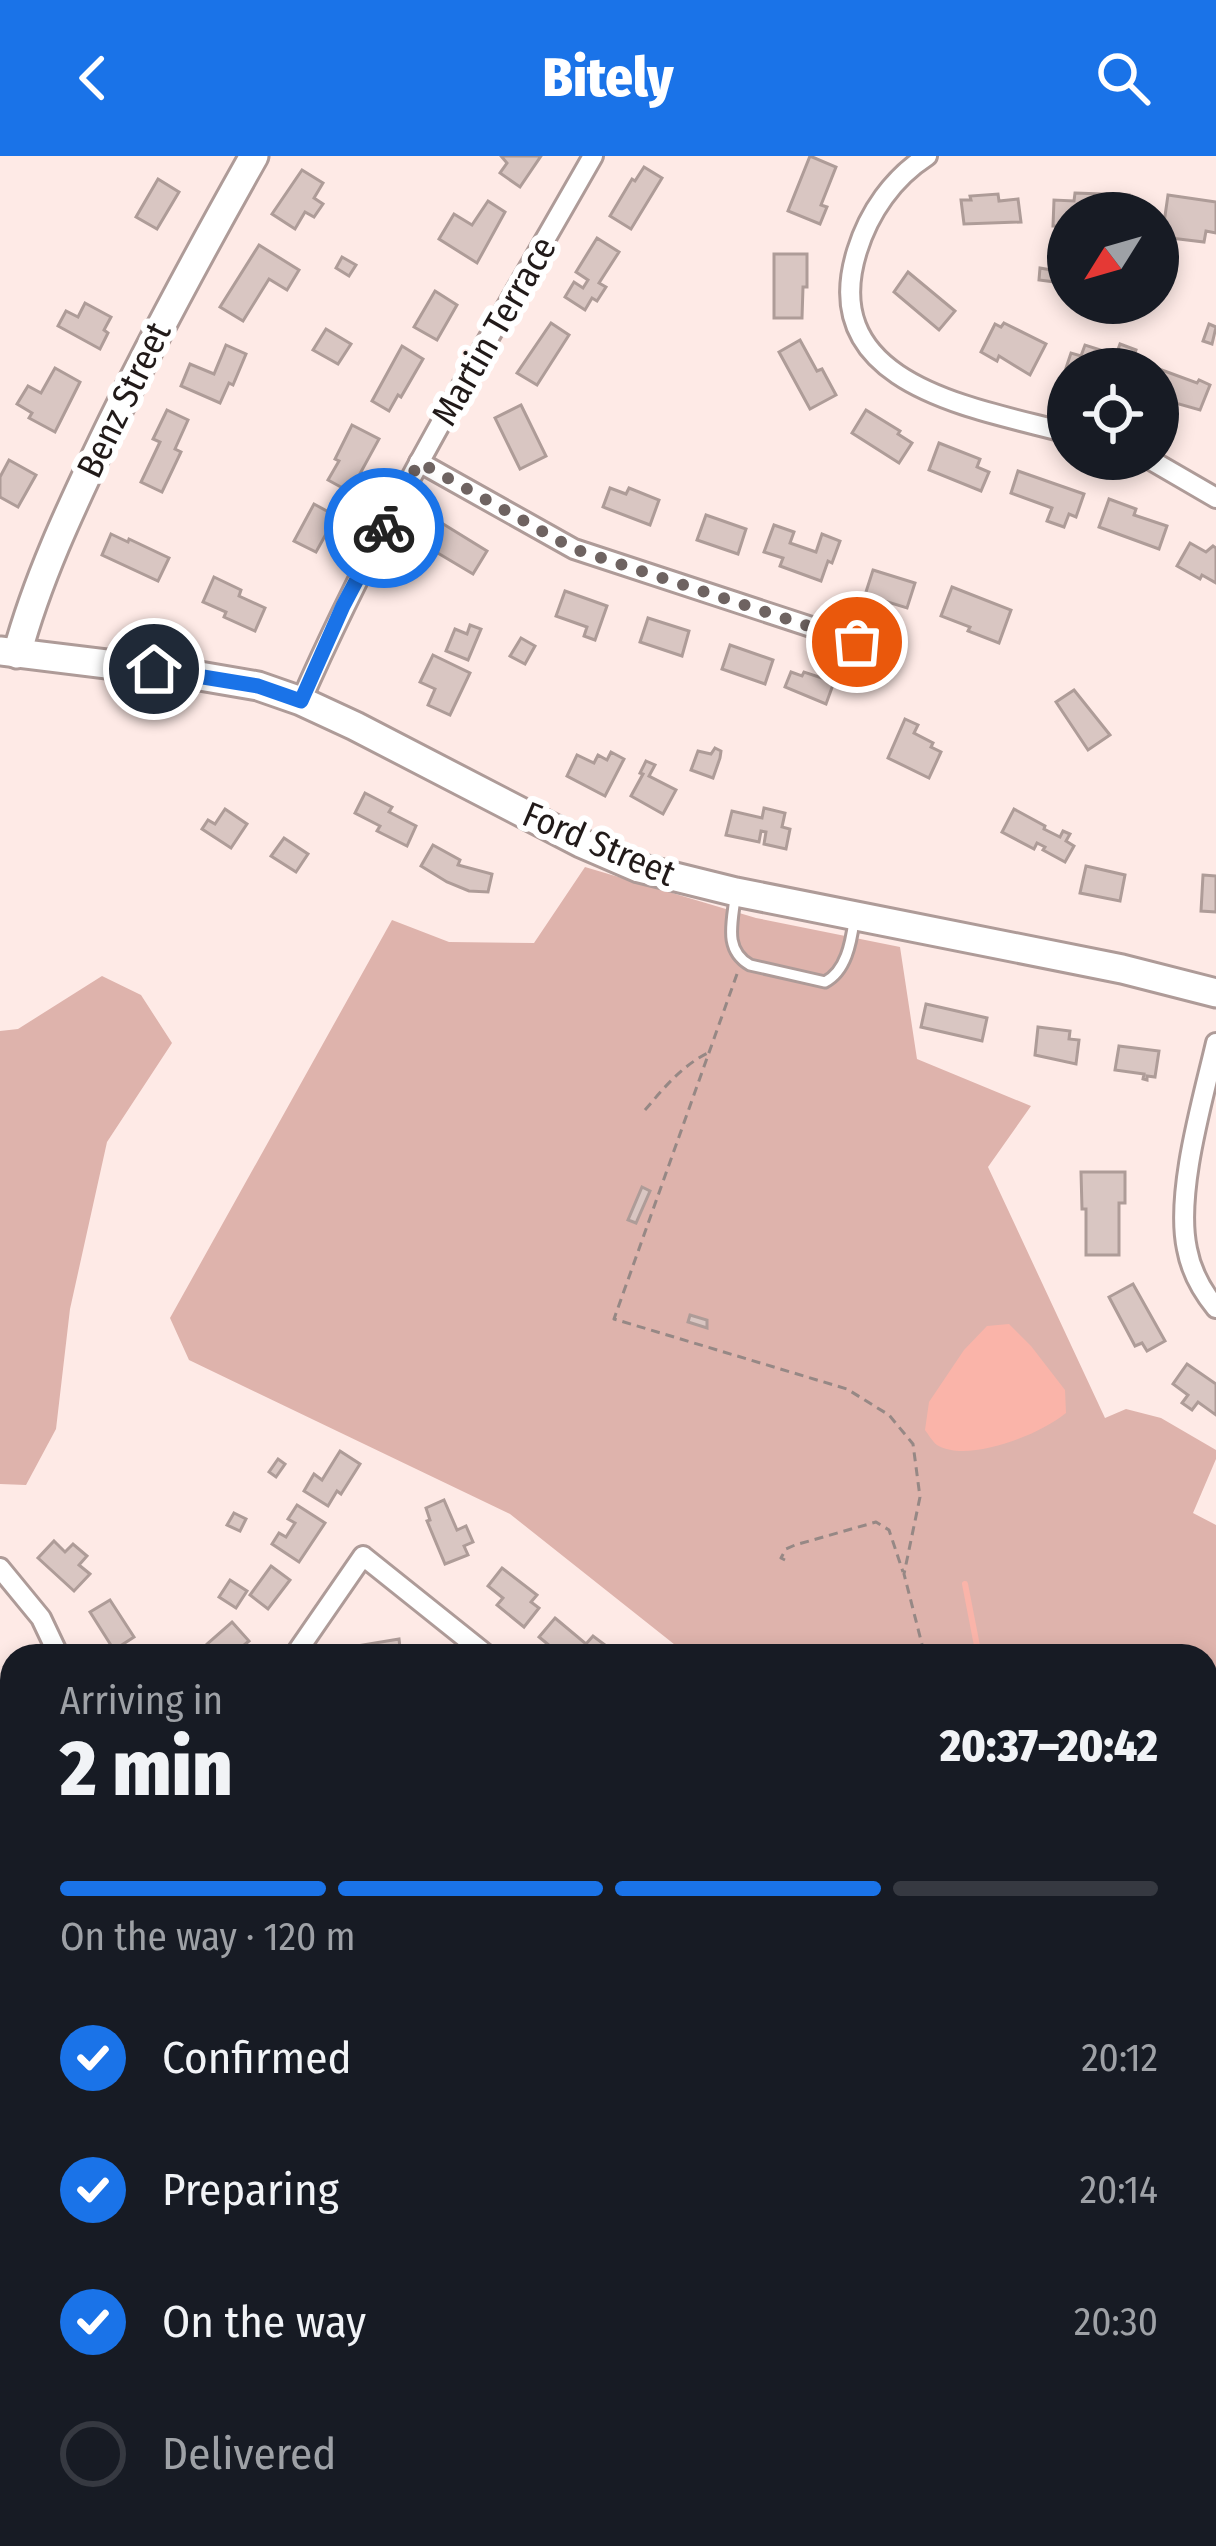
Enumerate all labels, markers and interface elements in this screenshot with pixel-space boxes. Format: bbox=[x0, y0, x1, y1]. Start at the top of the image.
icon: back bbox=[60, 45, 126, 111]
icon: search bbox=[1090, 45, 1156, 111]
text: Bitely bbox=[543, 46, 673, 110]
north arrow bbox=[1047, 192, 1179, 324]
map controls bbox=[1047, 192, 1179, 480]
street label: Martin Terrace bbox=[422, 229, 566, 433]
street label: Benz Street bbox=[67, 315, 181, 485]
button: locate bbox=[1047, 348, 1179, 480]
courier bbox=[324, 468, 444, 588]
icon: bike bbox=[351, 495, 417, 561]
pin bbox=[806, 591, 908, 693]
icon: bag bbox=[824, 609, 890, 675]
pin bbox=[103, 618, 205, 720]
icon: home bbox=[121, 636, 187, 702]
street label: Ford Street bbox=[516, 792, 682, 896]
text: Arriving in bbox=[60, 1678, 223, 1724]
text: 20:37–20:42 bbox=[940, 1719, 1158, 1773]
text: 2 min bbox=[60, 1722, 233, 1816]
text: On the way · 120 m bbox=[60, 1914, 355, 1960]
icon: check bbox=[60, 2025, 126, 2091]
text: Confirmed bbox=[162, 2031, 352, 2085]
text: 20:12 bbox=[1081, 2035, 1158, 2081]
icon: check bbox=[60, 2157, 126, 2223]
text: Preparing bbox=[162, 2163, 339, 2217]
text: 20:14 bbox=[1080, 2167, 1158, 2213]
icon: check bbox=[60, 2289, 126, 2355]
text: On the way bbox=[162, 2295, 366, 2349]
text: 20:30 bbox=[1074, 2299, 1158, 2345]
text: Delivered bbox=[162, 2427, 336, 2481]

